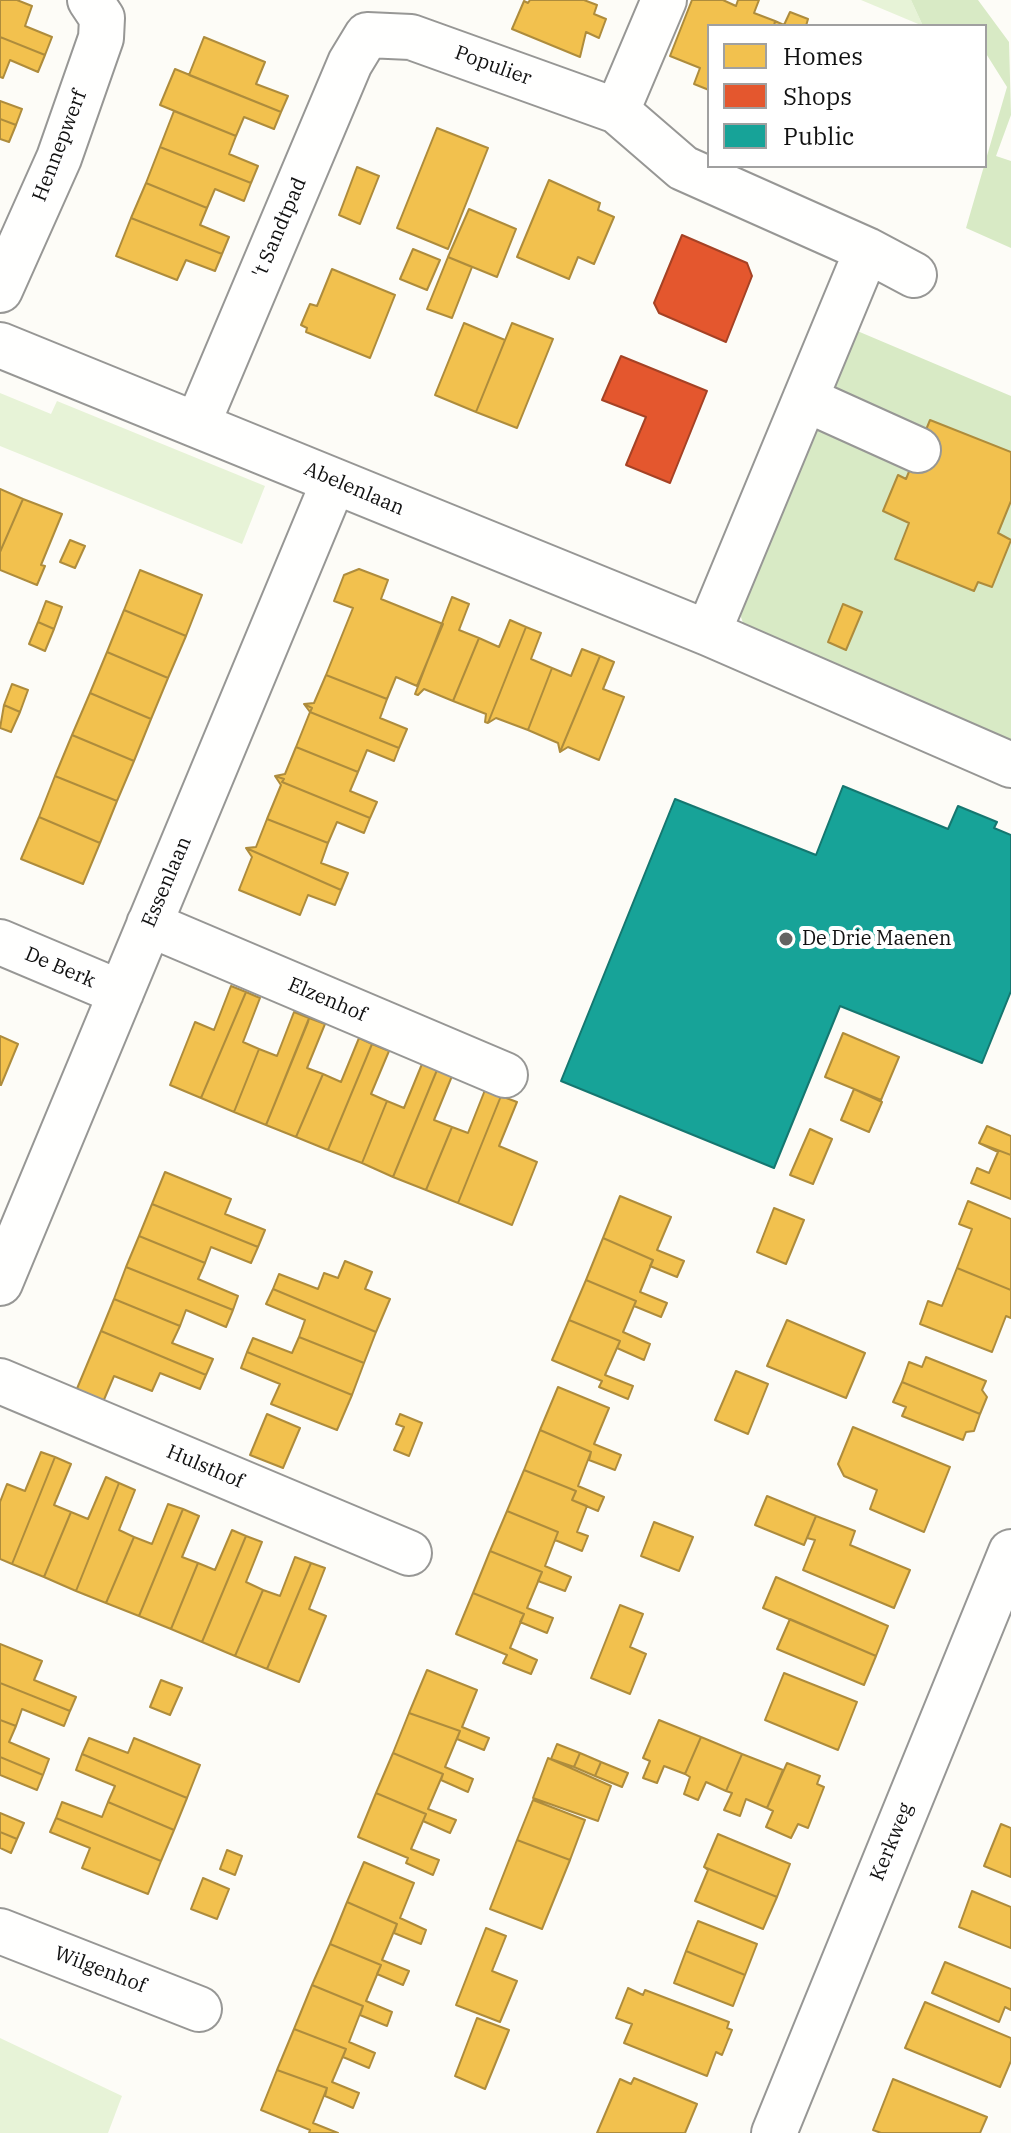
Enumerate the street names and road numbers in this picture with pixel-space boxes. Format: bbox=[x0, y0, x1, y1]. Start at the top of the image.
street label: Populier bbox=[451, 41, 535, 91]
street label: Hennepwerf bbox=[28, 87, 92, 205]
street label: 't Sandtpad bbox=[248, 174, 312, 282]
street label: Abelenlaan bbox=[300, 457, 408, 521]
street label: Essenlaan bbox=[137, 833, 197, 931]
street label: De Berk bbox=[21, 942, 99, 994]
street label: Elzenhof bbox=[284, 973, 370, 1027]
street label: Hulsthof bbox=[163, 1440, 247, 1494]
street label: Kerkweg bbox=[866, 1800, 918, 1884]
street label: Wilgenhof bbox=[51, 1942, 149, 1998]

